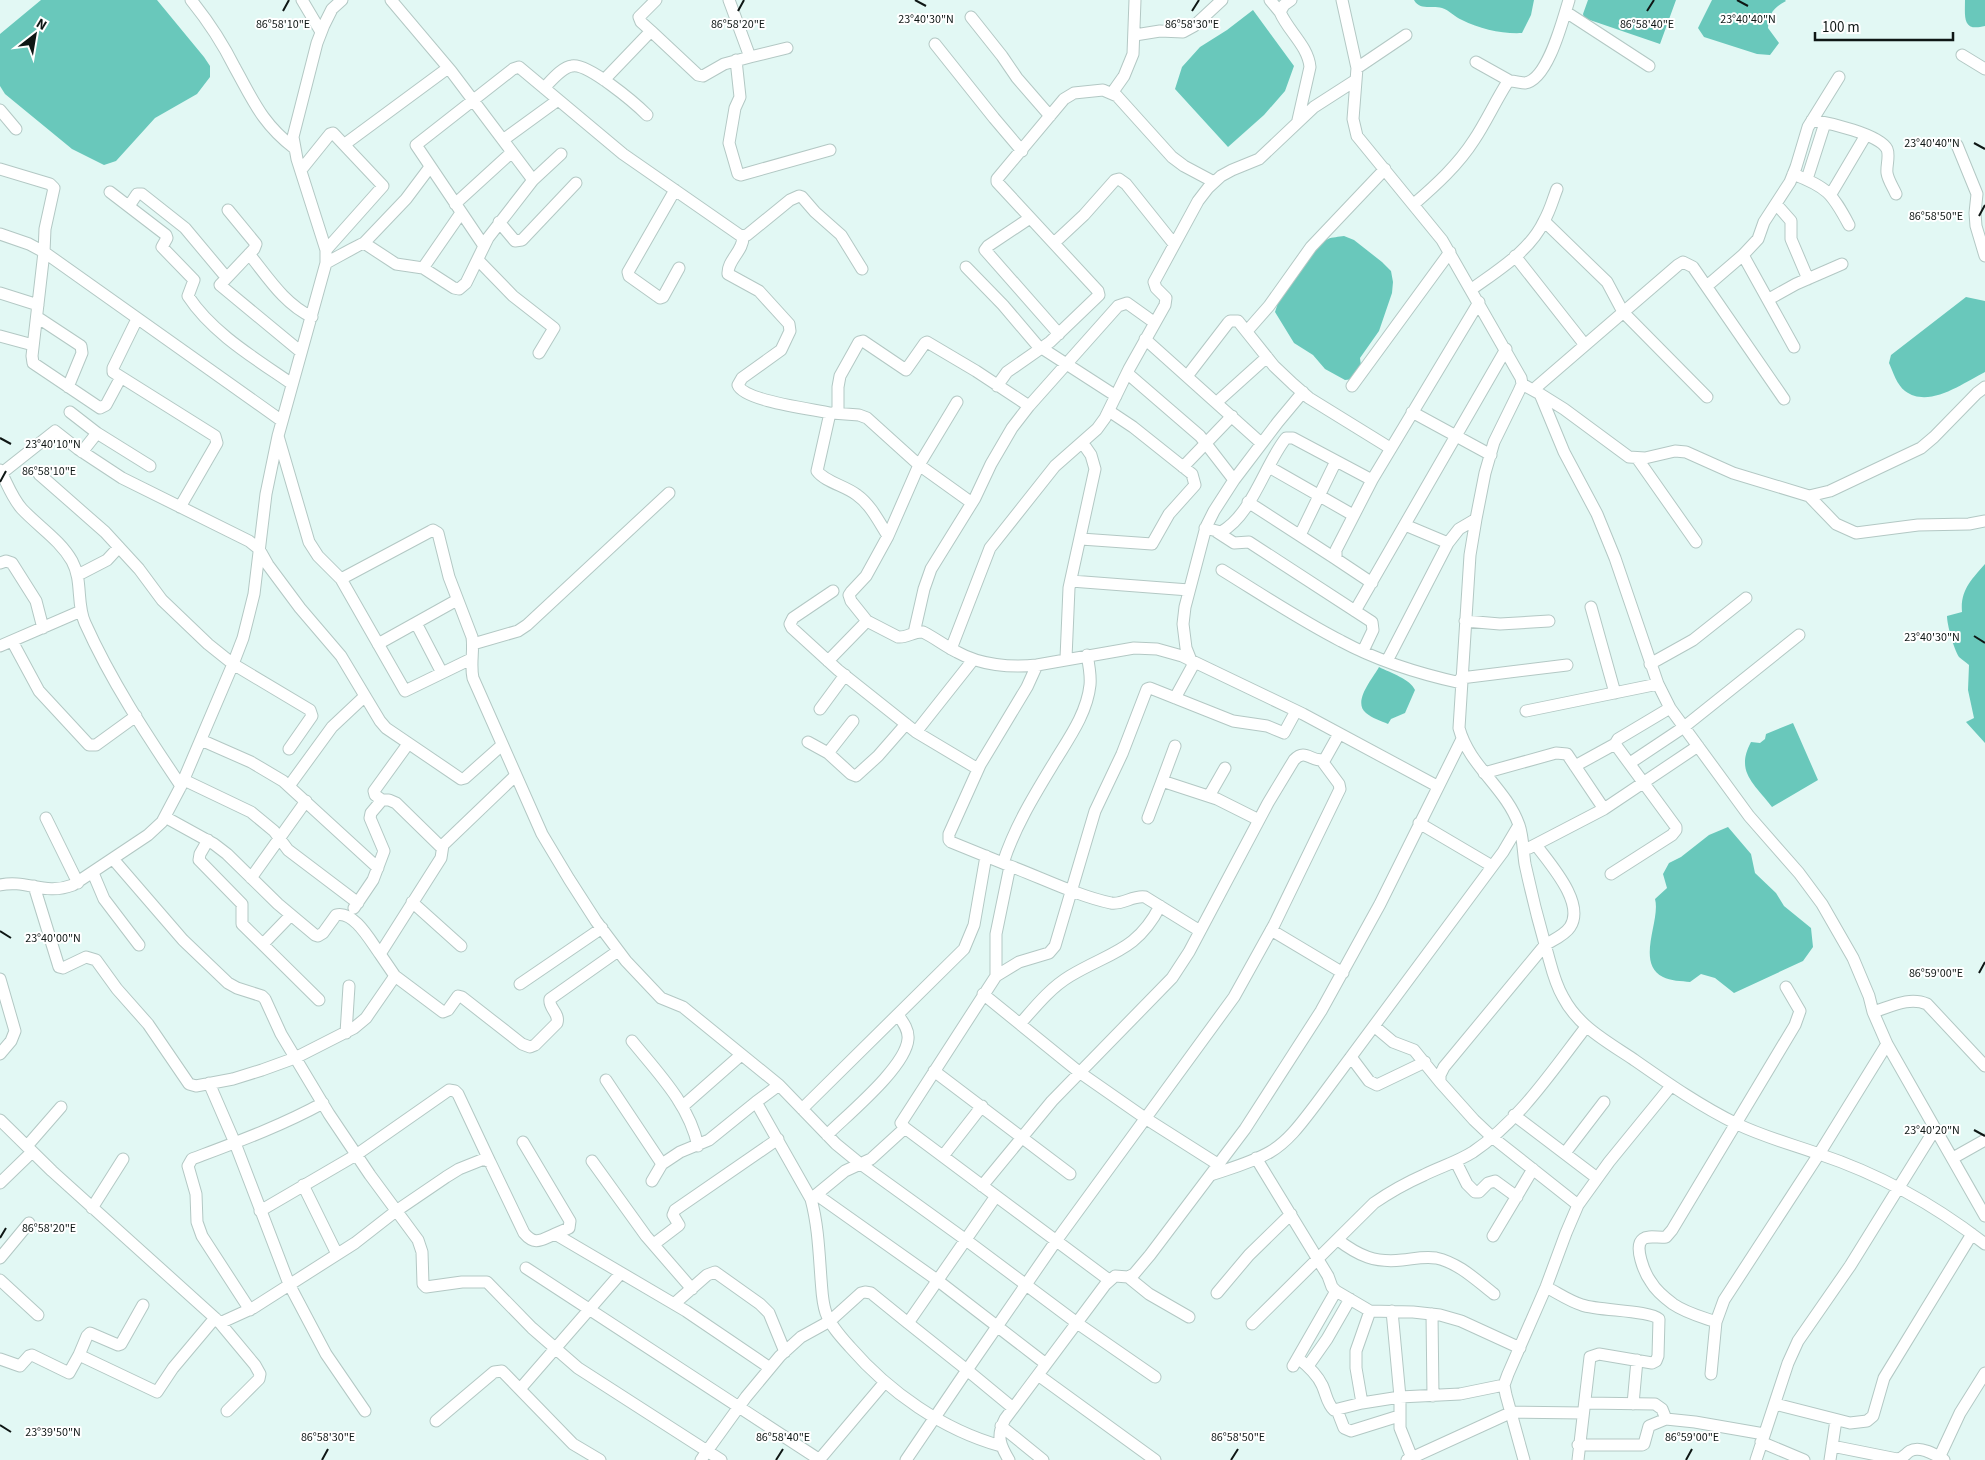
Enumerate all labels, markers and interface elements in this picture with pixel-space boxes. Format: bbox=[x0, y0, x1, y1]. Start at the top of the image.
north arrow bbox=[10, 10, 60, 60]
scale bar bbox=[1815, 10, 1952, 42]
text: 23°40'30"N bbox=[898, 11, 954, 28]
text: 23°40'40"N bbox=[1720, 11, 1776, 28]
text: N bbox=[32, 14, 50, 36]
text: 86°58'10"E bbox=[256, 16, 310, 33]
text: 86°58'20"E bbox=[711, 16, 765, 33]
text: 86°58'30"E bbox=[1165, 16, 1219, 33]
text: 86°58'40"E bbox=[1620, 16, 1674, 33]
text: 100 m bbox=[1822, 17, 1860, 38]
text: 23°40'40"N bbox=[1904, 135, 1960, 152]
text: 86°58'50"E bbox=[1909, 208, 1963, 225]
text: 23°40'10"N bbox=[25, 436, 81, 453]
text: 86°58'10"E bbox=[22, 463, 76, 480]
text: 23°40'30"N bbox=[1904, 629, 1960, 646]
text: 23°40'00"N bbox=[25, 930, 81, 947]
text: 86°59'00"E bbox=[1909, 965, 1963, 982]
text: 23°40'20"N bbox=[1904, 1122, 1960, 1139]
text: 86°58'20"E bbox=[22, 1220, 76, 1237]
text: 23°39'50"N bbox=[25, 1424, 81, 1441]
text: 86°58'30"E bbox=[301, 1429, 355, 1446]
text: 86°58'40"E bbox=[756, 1429, 810, 1446]
text: 86°58'50"E bbox=[1211, 1429, 1265, 1446]
text: 86°59'00"E bbox=[1665, 1429, 1719, 1446]

